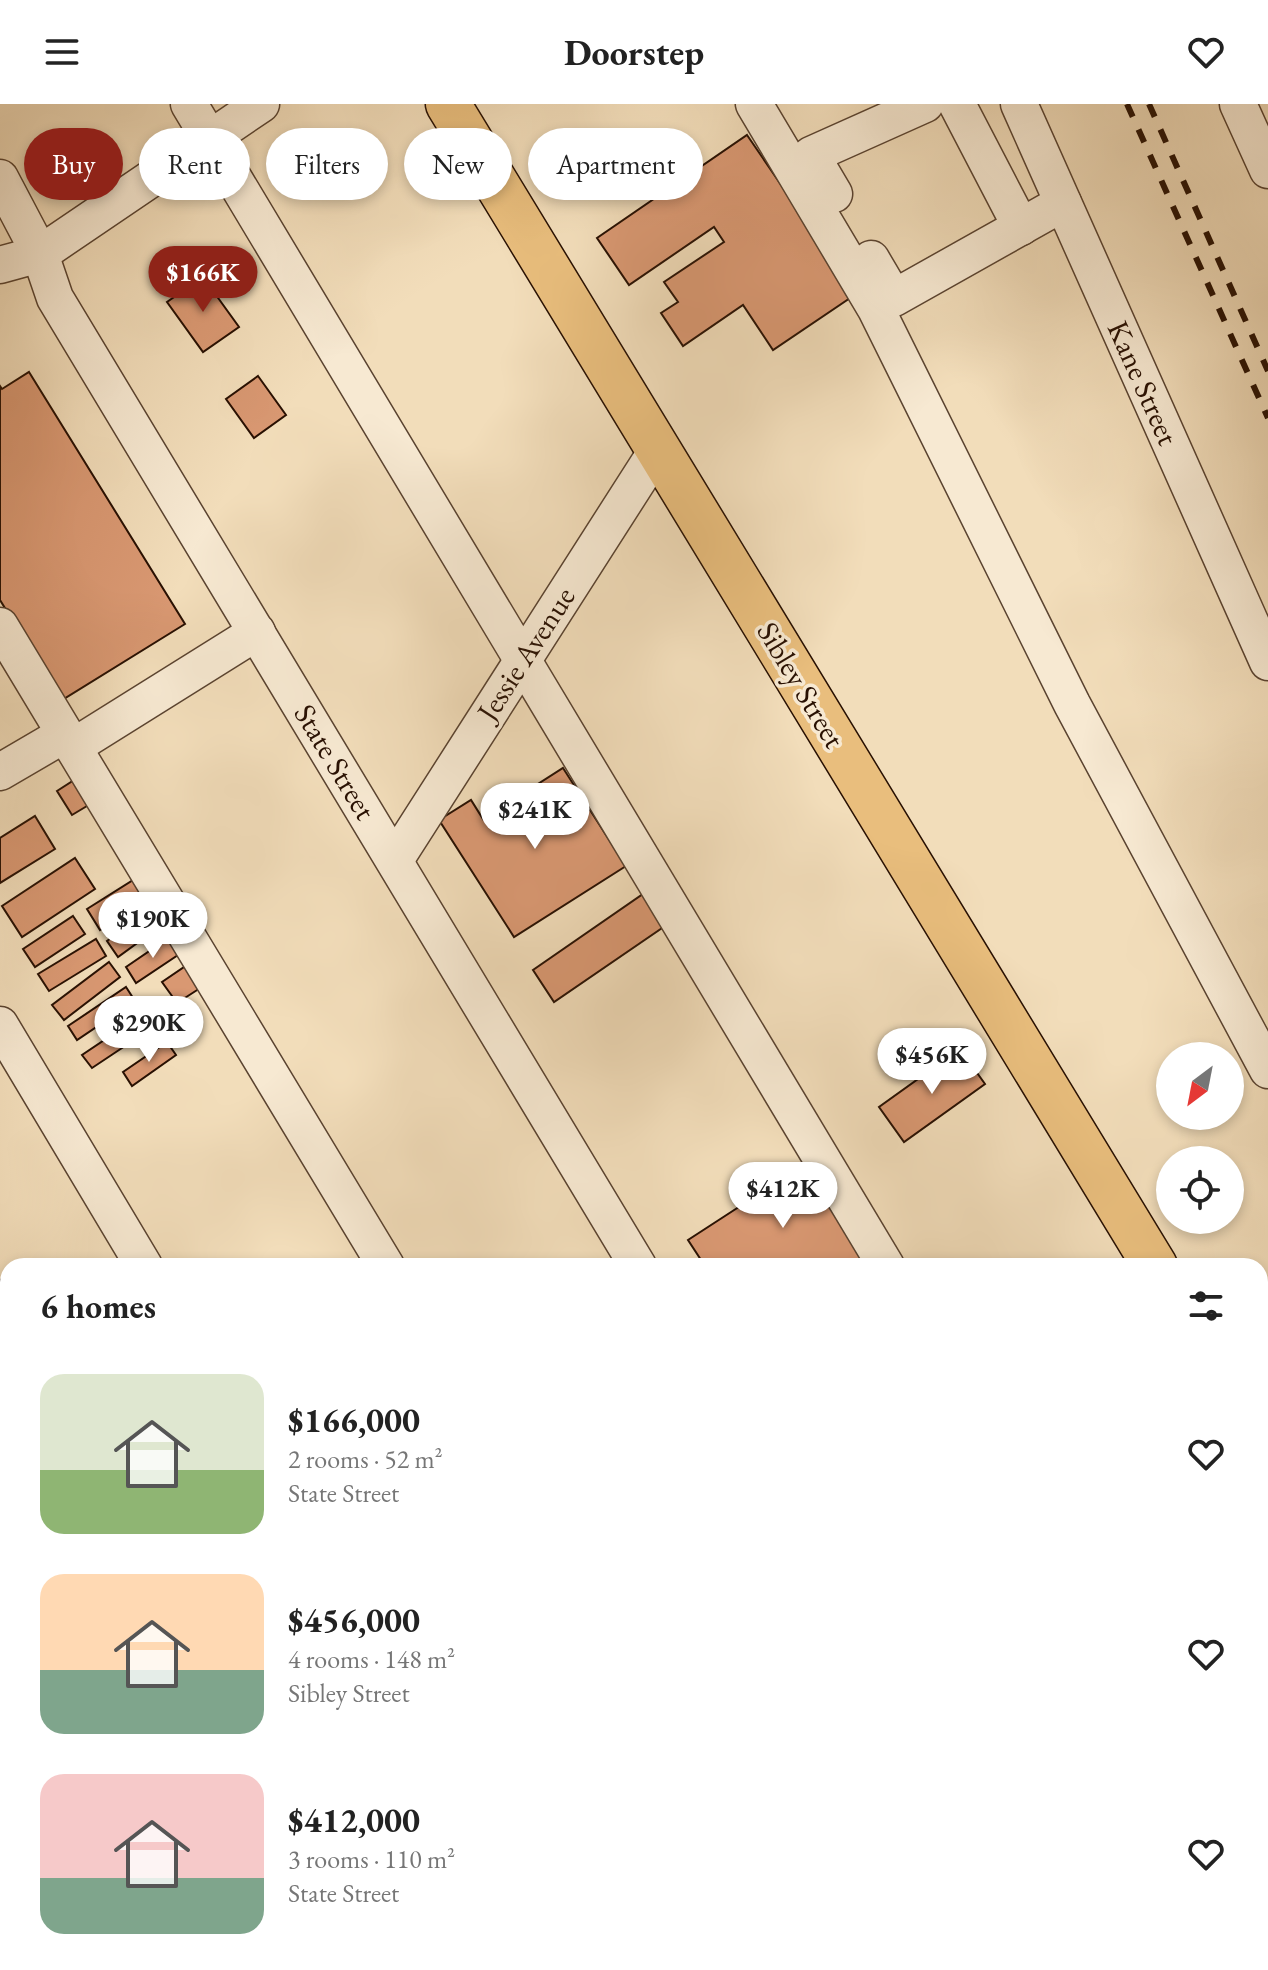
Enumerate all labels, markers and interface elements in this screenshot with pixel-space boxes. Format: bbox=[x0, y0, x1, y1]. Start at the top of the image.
text: Doorstep bbox=[564, 29, 704, 76]
icon: menu bbox=[40, 30, 84, 74]
icon: heart bbox=[1184, 30, 1228, 74]
chip: Buy bbox=[24, 128, 123, 200]
chip: Rent bbox=[139, 128, 250, 200]
chip: Filters bbox=[266, 128, 388, 200]
chip: New bbox=[404, 128, 512, 200]
chip: Apartment bbox=[528, 128, 703, 200]
pin: $166K bbox=[147, 246, 259, 314]
text: $166K bbox=[166, 255, 240, 289]
street label: Kane Street bbox=[1099, 315, 1188, 451]
street label: Jessie Avenue bbox=[466, 579, 583, 731]
street label: Sibley Street bbox=[749, 615, 855, 755]
street label: State Street bbox=[286, 697, 385, 827]
pin: $241K bbox=[479, 783, 591, 851]
text: $241K bbox=[498, 792, 572, 826]
pin: $190K bbox=[97, 892, 209, 960]
text: $190K bbox=[116, 901, 190, 935]
pin: $290K bbox=[93, 996, 205, 1064]
text: $290K bbox=[112, 1005, 186, 1039]
pin: $456K bbox=[876, 1028, 988, 1096]
text: $456K bbox=[895, 1037, 969, 1071]
north arrow bbox=[1156, 1042, 1244, 1130]
map controls bbox=[1156, 1042, 1244, 1234]
button: locate bbox=[1156, 1146, 1244, 1234]
pin: $412K bbox=[727, 1162, 839, 1230]
text: $412K bbox=[746, 1171, 820, 1205]
text: 6 homes bbox=[40, 1284, 156, 1328]
icon: filters bbox=[1184, 1284, 1228, 1328]
text: $166,000 bbox=[288, 1398, 420, 1442]
icon: home bbox=[104, 1406, 200, 1502]
icon: heart bbox=[1184, 1432, 1228, 1476]
text: 2 rooms · 52 m² bbox=[288, 1442, 443, 1476]
text: State Street bbox=[288, 1476, 399, 1510]
text: $456,000 bbox=[288, 1598, 420, 1642]
icon: home bbox=[104, 1606, 200, 1702]
icon: heart bbox=[1184, 1632, 1228, 1676]
text: 4 rooms · 148 m² bbox=[288, 1642, 455, 1676]
text: Sibley Street bbox=[288, 1676, 410, 1710]
text: $412,000 bbox=[288, 1798, 420, 1842]
icon: home bbox=[104, 1806, 200, 1902]
icon: heart bbox=[1184, 1832, 1228, 1876]
text: 3 rooms · 110 m² bbox=[288, 1842, 455, 1876]
text: State Street bbox=[288, 1876, 399, 1910]

